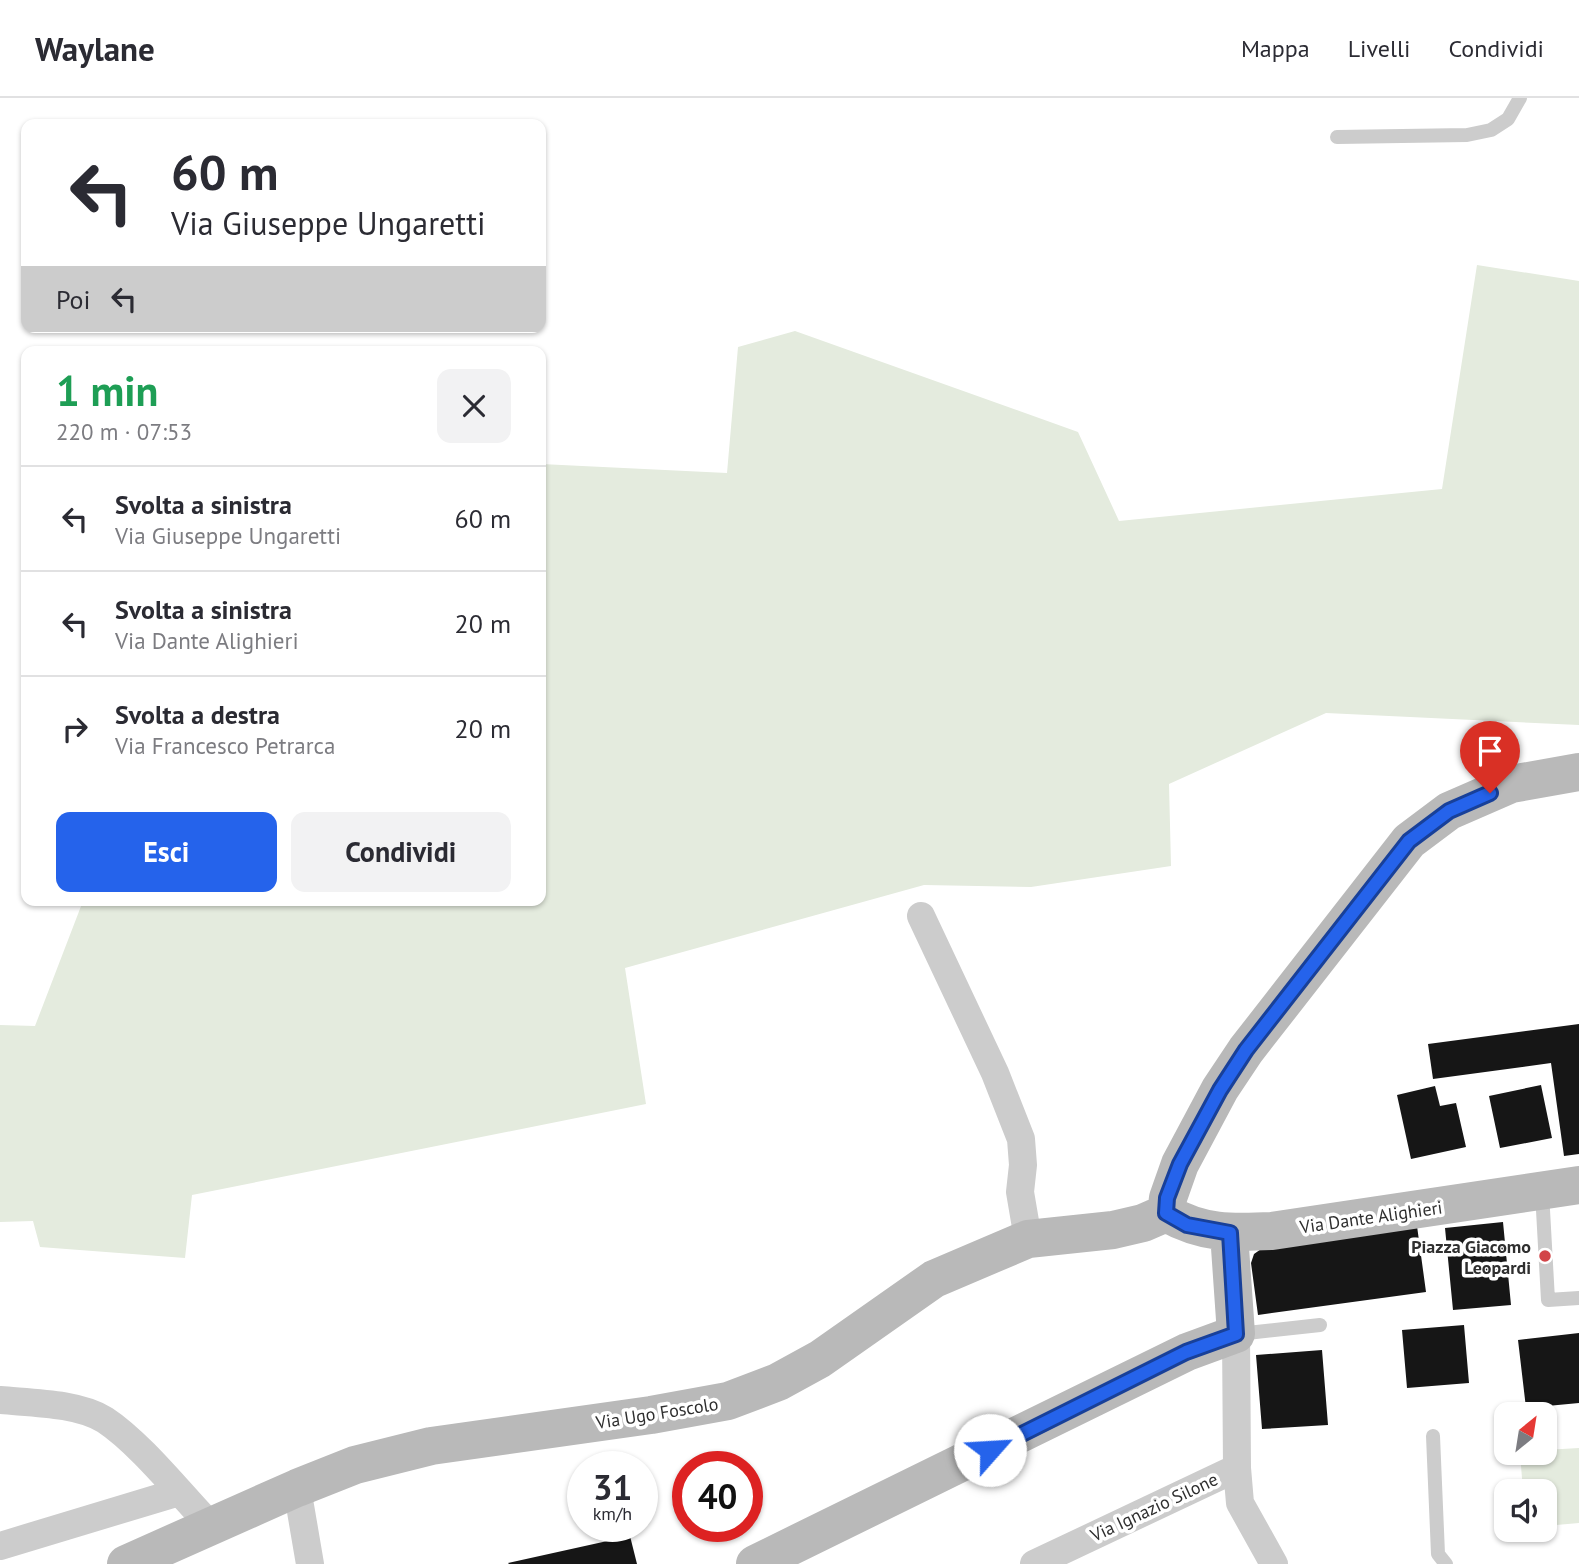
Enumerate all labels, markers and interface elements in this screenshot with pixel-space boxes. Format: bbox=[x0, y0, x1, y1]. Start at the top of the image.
text: Waylane bbox=[35, 27, 155, 70]
text: Mappa bbox=[1241, 33, 1310, 64]
text: Livelli bbox=[1348, 33, 1410, 64]
text: Condividi bbox=[1448, 33, 1544, 64]
text: 60 m bbox=[171, 140, 278, 204]
icon: left bbox=[56, 147, 147, 238]
text: Via Giuseppe Ungaretti bbox=[171, 202, 486, 244]
icon: left bbox=[105, 280, 143, 318]
text: Poi bbox=[56, 283, 91, 316]
text: 1 min bbox=[56, 363, 158, 418]
button: close bbox=[437, 369, 511, 443]
text: 220 m · 07:53 bbox=[56, 417, 192, 446]
text: Svolta a sinistra bbox=[115, 488, 292, 521]
icon: left bbox=[56, 500, 94, 538]
text: 60 m bbox=[455, 502, 511, 535]
text: Via Giuseppe Ungaretti bbox=[115, 521, 341, 550]
text: Svolta a sinistra bbox=[115, 593, 292, 626]
icon: left bbox=[56, 605, 94, 643]
text: 20 m bbox=[455, 607, 511, 640]
text: Via Dante Alighieri bbox=[115, 626, 299, 655]
text: Svolta a destra bbox=[115, 698, 280, 731]
icon: right bbox=[56, 710, 94, 748]
text: 20 m bbox=[455, 712, 511, 745]
pin bbox=[1460, 721, 1520, 793]
text: Via Francesco Petrarca bbox=[115, 731, 335, 760]
icon: arrive bbox=[1471, 732, 1509, 770]
button: Esci bbox=[56, 812, 277, 892]
button: Condividi bbox=[291, 812, 511, 892]
street label: Via Dante Alighieri bbox=[1297, 1196, 1444, 1239]
place label: Piazza Giacomo Leopardi bbox=[1411, 1235, 1531, 1279]
marker: Piazza Giacomo Leopardi bbox=[1537, 1248, 1553, 1264]
street label: Via Ugo Foscolo bbox=[593, 1392, 720, 1434]
north arrow bbox=[1494, 1402, 1558, 1465]
map controls bbox=[1494, 1402, 1557, 1542]
position arrow bbox=[953, 1413, 1027, 1487]
speed limit sign: 40 bbox=[672, 1451, 763, 1542]
text: 31 bbox=[593, 1464, 632, 1510]
street label: Via Ignazio Silone bbox=[1086, 1467, 1221, 1547]
button: sound bbox=[1494, 1479, 1557, 1542]
text: km/h bbox=[593, 1502, 632, 1525]

